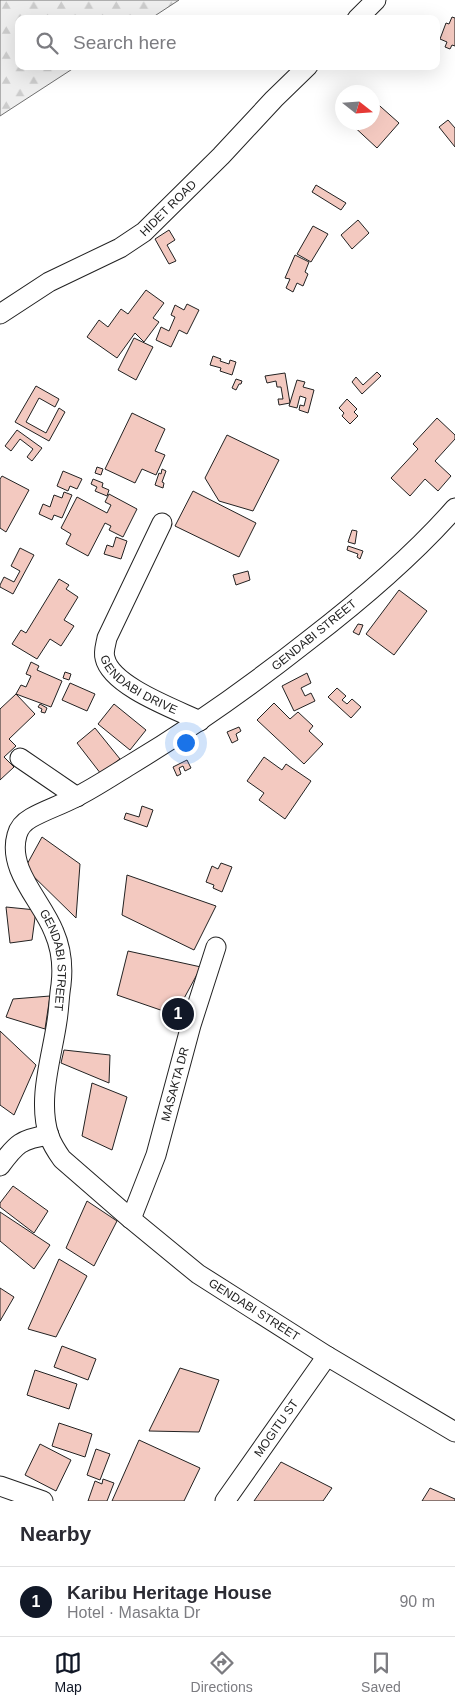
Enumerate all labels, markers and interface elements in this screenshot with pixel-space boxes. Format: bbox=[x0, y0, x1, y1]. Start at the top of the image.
search box bbox=[15, 15, 440, 70]
icon: search bbox=[33, 29, 61, 57]
text: Search here bbox=[73, 32, 177, 53]
north arrow bbox=[335, 85, 380, 130]
street label: HIDET ROAD bbox=[137, 177, 200, 239]
street label: GENDABI STREET bbox=[269, 596, 360, 673]
street label: GENDABI DRIVE bbox=[97, 653, 180, 717]
your location bbox=[173, 730, 199, 756]
street label: GENDABI STREET bbox=[37, 907, 69, 1012]
pin: 1 bbox=[162, 995, 194, 1033]
street label: MASAKTA DR bbox=[158, 1045, 192, 1123]
street label: GENDABI STREET bbox=[206, 1276, 303, 1344]
street label: MOGITU ST bbox=[251, 1396, 302, 1460]
text: Nearby bbox=[20, 1522, 91, 1545]
text: Karibu Heritage House bbox=[67, 1582, 272, 1603]
text: 1 bbox=[32, 1593, 40, 1610]
text: 90 m bbox=[399, 1593, 435, 1610]
text: Hotel · Masakta Dr bbox=[67, 1604, 200, 1621]
tab: Map bbox=[54, 1649, 82, 1695]
tab: Directions bbox=[191, 1649, 253, 1695]
tab: Saved bbox=[361, 1649, 401, 1695]

